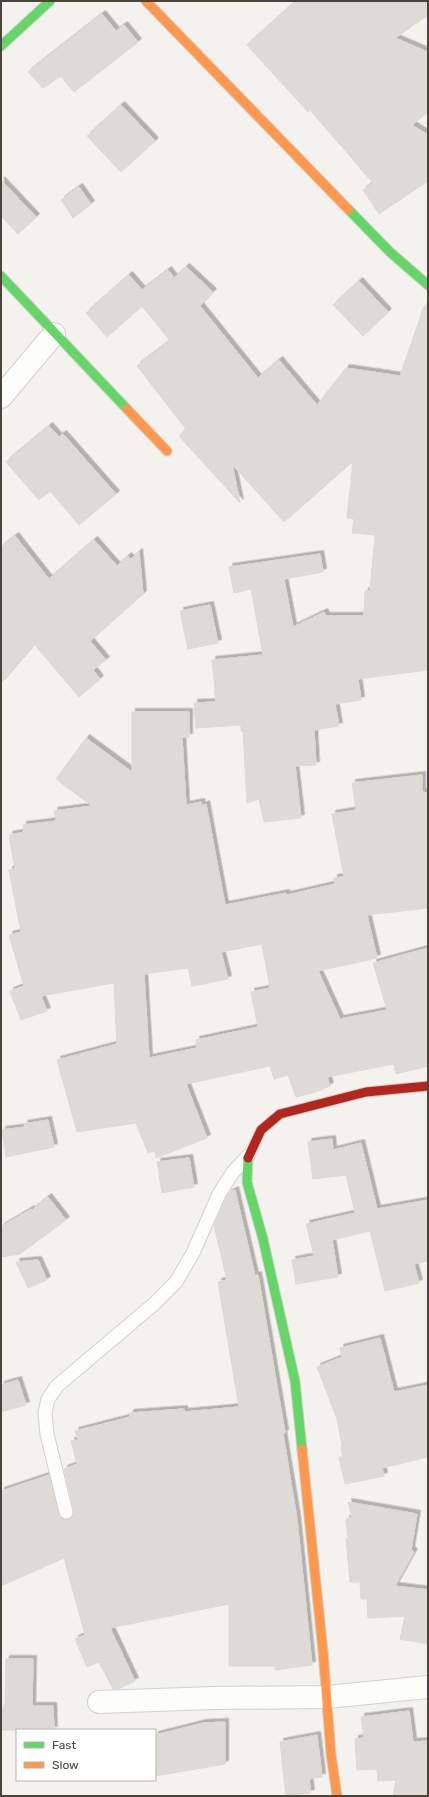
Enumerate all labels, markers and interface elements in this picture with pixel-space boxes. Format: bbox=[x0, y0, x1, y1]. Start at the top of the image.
legend bbox=[16, 1729, 156, 1781]
text: Fast bbox=[52, 1738, 76, 1752]
text: Slow bbox=[52, 1758, 79, 1772]

